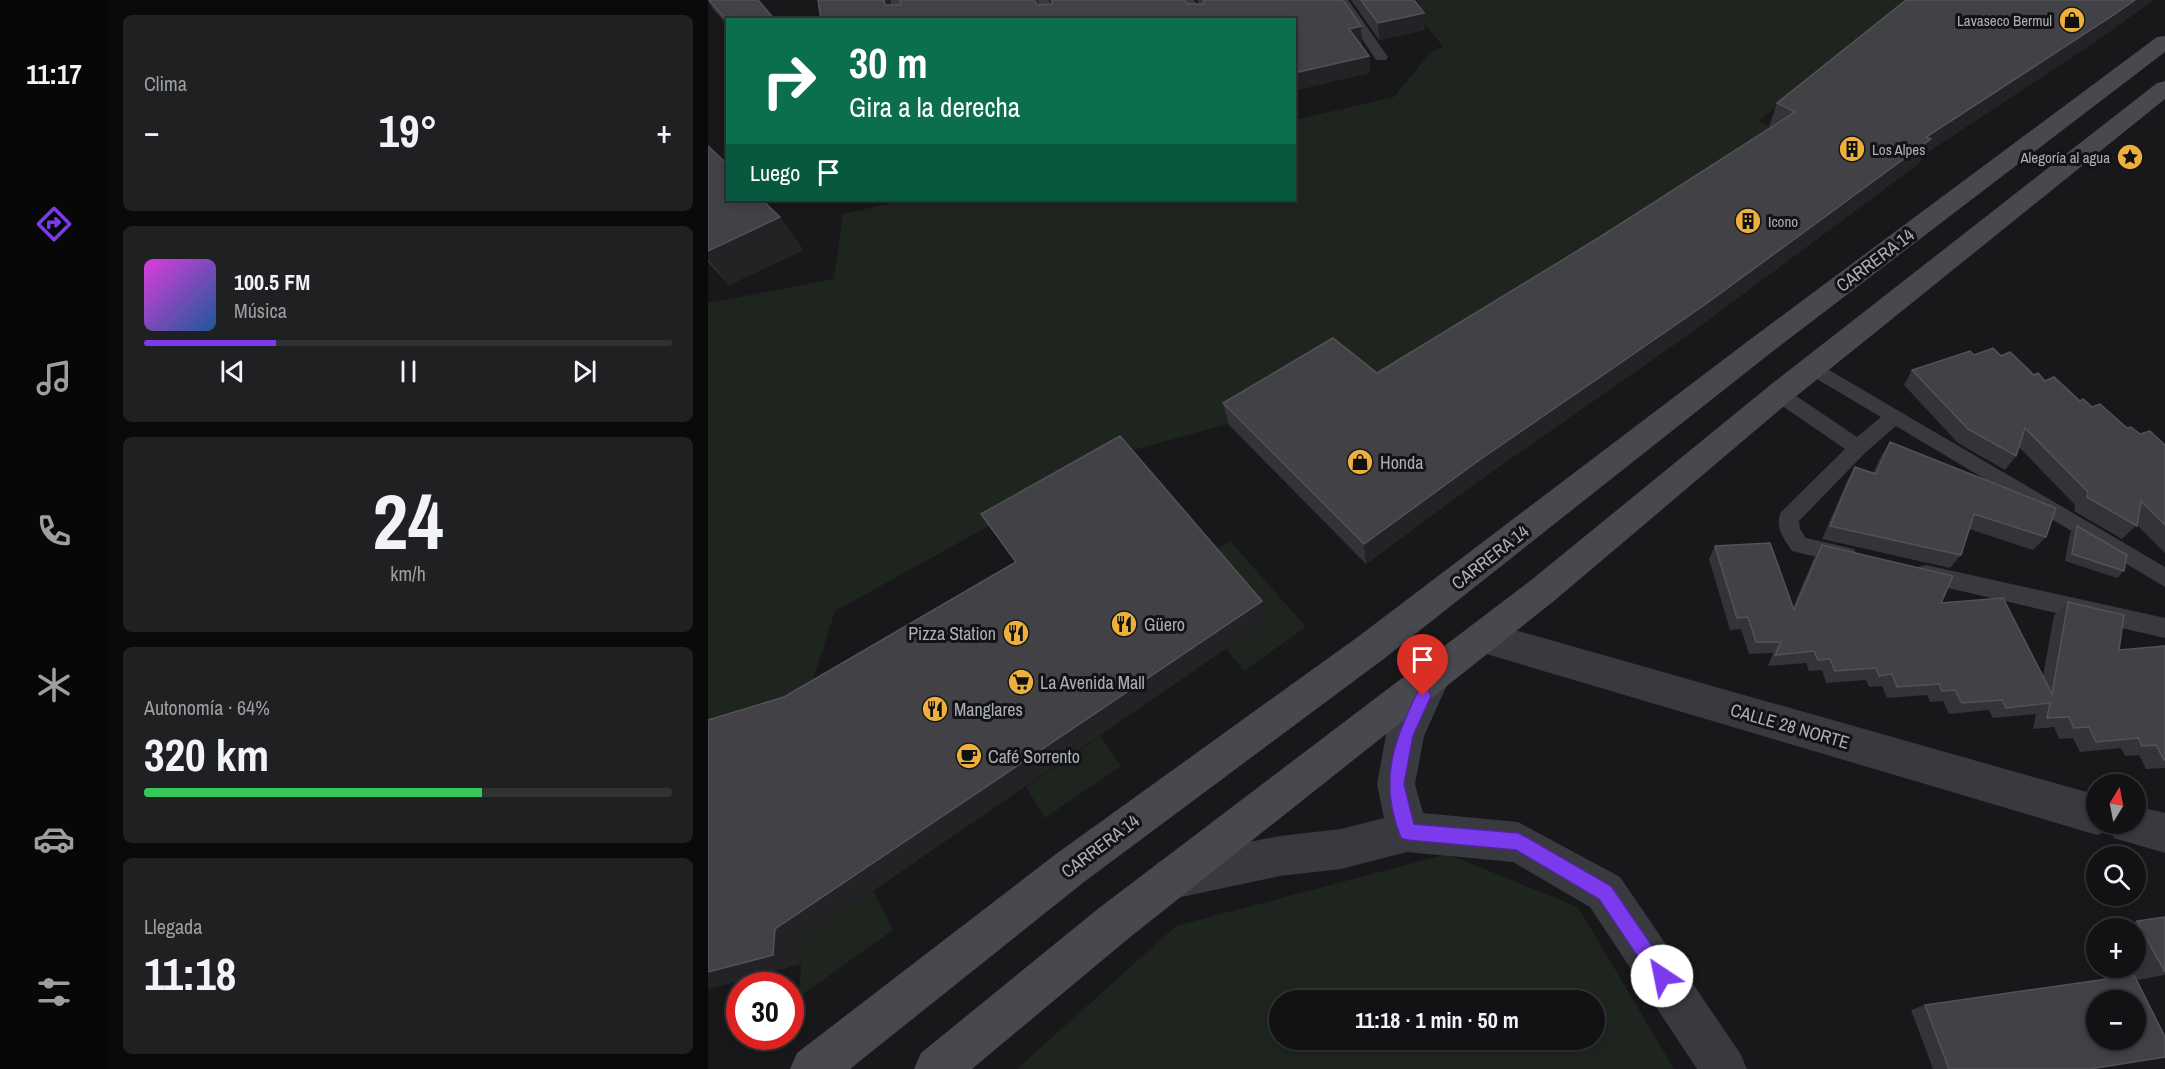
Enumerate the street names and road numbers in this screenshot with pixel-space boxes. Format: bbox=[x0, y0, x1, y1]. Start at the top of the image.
street label: CARRERA 14 bbox=[1831, 222, 1919, 298]
street label: CARRERA 14 bbox=[1446, 519, 1534, 595]
street label: CALLE 28 NORTE bbox=[1728, 697, 1852, 755]
street label: CARRERA 14 bbox=[1056, 808, 1144, 884]

